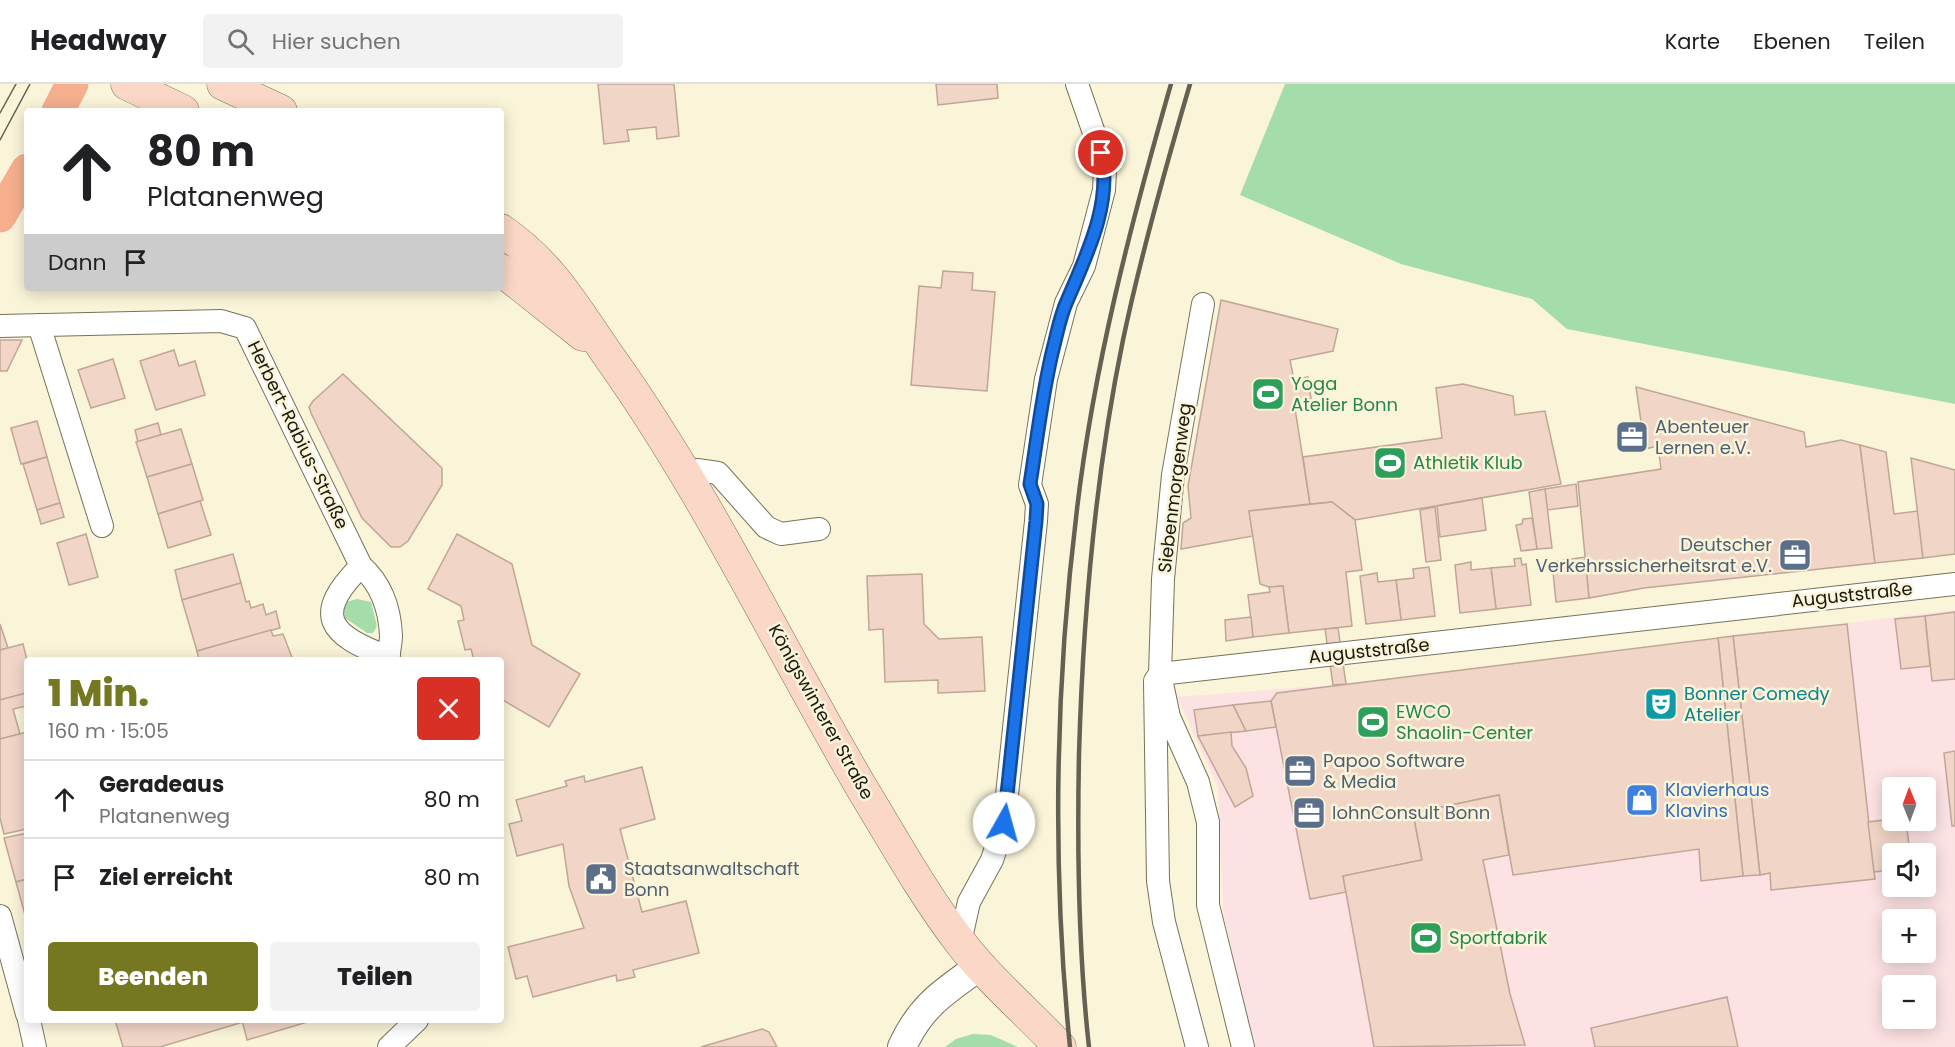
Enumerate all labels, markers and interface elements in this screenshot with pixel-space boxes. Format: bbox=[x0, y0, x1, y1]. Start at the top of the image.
search box bbox=[203, 14, 623, 68]
text: Headway bbox=[30, 21, 167, 60]
icon: search bbox=[224, 25, 257, 58]
text: Hier suchen bbox=[272, 26, 401, 57]
text: Karte bbox=[1665, 27, 1720, 56]
text: Ebenen bbox=[1753, 27, 1831, 56]
text: Teilen bbox=[1864, 27, 1925, 56]
text: 80 m bbox=[147, 122, 255, 181]
pin bbox=[1075, 127, 1126, 178]
icon: ahead bbox=[48, 132, 126, 210]
icon: arrive bbox=[1084, 136, 1117, 169]
text: Platanenweg bbox=[147, 178, 324, 215]
icon: arrive bbox=[119, 246, 152, 279]
text: Dann bbox=[48, 247, 107, 278]
street label: Herbert-Rabius-Straße bbox=[242, 336, 355, 533]
place label: Yoga Atelier Bonn bbox=[1291, 371, 1398, 417]
sports icon: Yoga Atelier Bonn bbox=[1250, 376, 1286, 412]
street label: Siebenmorgenweg bbox=[1152, 402, 1197, 574]
place label: Abenteuer Lernen e.V. bbox=[1655, 414, 1751, 460]
office icon: Abenteuer Lernen e.V. bbox=[1614, 419, 1650, 455]
sports icon: Athletik Klub bbox=[1372, 445, 1408, 481]
place label: Athletik Klub bbox=[1413, 450, 1523, 475]
place label: Deutscher Verkehrssicherheitsrat e.V. bbox=[1536, 532, 1772, 578]
office icon: Deutscher Verkehrssicherheitsrat e.V. bbox=[1777, 537, 1813, 573]
street label: Auguststraße bbox=[1790, 576, 1914, 613]
street label: Königswinterer Straße bbox=[763, 620, 880, 804]
street label: Auguststraße bbox=[1307, 632, 1431, 669]
text: 1 Min. bbox=[48, 668, 149, 719]
button: close bbox=[417, 677, 480, 740]
place label: Bonner Comedy Atelier bbox=[1684, 681, 1830, 727]
theatre icon: Bonner Comedy Atelier bbox=[1643, 686, 1679, 722]
place label: EWCO Shaolin-Center bbox=[1396, 699, 1533, 745]
sports icon: EWCO Shaolin-Center bbox=[1355, 704, 1391, 740]
text: 160 m · 15:05 bbox=[48, 717, 169, 745]
place label: Papoo Software & Media bbox=[1323, 748, 1465, 794]
office icon: Papoo Software & Media bbox=[1282, 753, 1318, 789]
text: Geradeaus bbox=[99, 769, 224, 800]
place label: Klavierhaus Klavins bbox=[1665, 777, 1769, 823]
north arrow bbox=[1882, 777, 1936, 831]
map controls bbox=[1882, 777, 1936, 1029]
shop icon: Klavierhaus Klavins bbox=[1624, 782, 1660, 818]
icon: ahead bbox=[48, 783, 81, 816]
text: 80 m bbox=[424, 784, 480, 815]
position arrow bbox=[972, 791, 1036, 855]
office icon: lohnConsult Bonn bbox=[1291, 795, 1327, 831]
place label: lohnConsult Bonn bbox=[1332, 800, 1490, 825]
text: Platanenweg bbox=[99, 802, 230, 830]
button: sound bbox=[1882, 843, 1936, 897]
place label: Staatsanwaltschaft Bonn bbox=[624, 856, 799, 902]
icon: arrive bbox=[48, 861, 81, 894]
public building icon: Staatsanwaltschaft Bonn bbox=[583, 861, 619, 897]
text: Ziel erreicht bbox=[99, 862, 233, 893]
text: 80 m bbox=[424, 862, 480, 893]
button: + bbox=[1882, 909, 1936, 963]
sports icon: Sportfabrik bbox=[1408, 920, 1444, 956]
place label: Sportfabrik bbox=[1449, 925, 1548, 950]
button: Beenden bbox=[48, 942, 258, 1011]
button: Teilen bbox=[270, 942, 480, 1011]
button: − bbox=[1882, 975, 1936, 1029]

